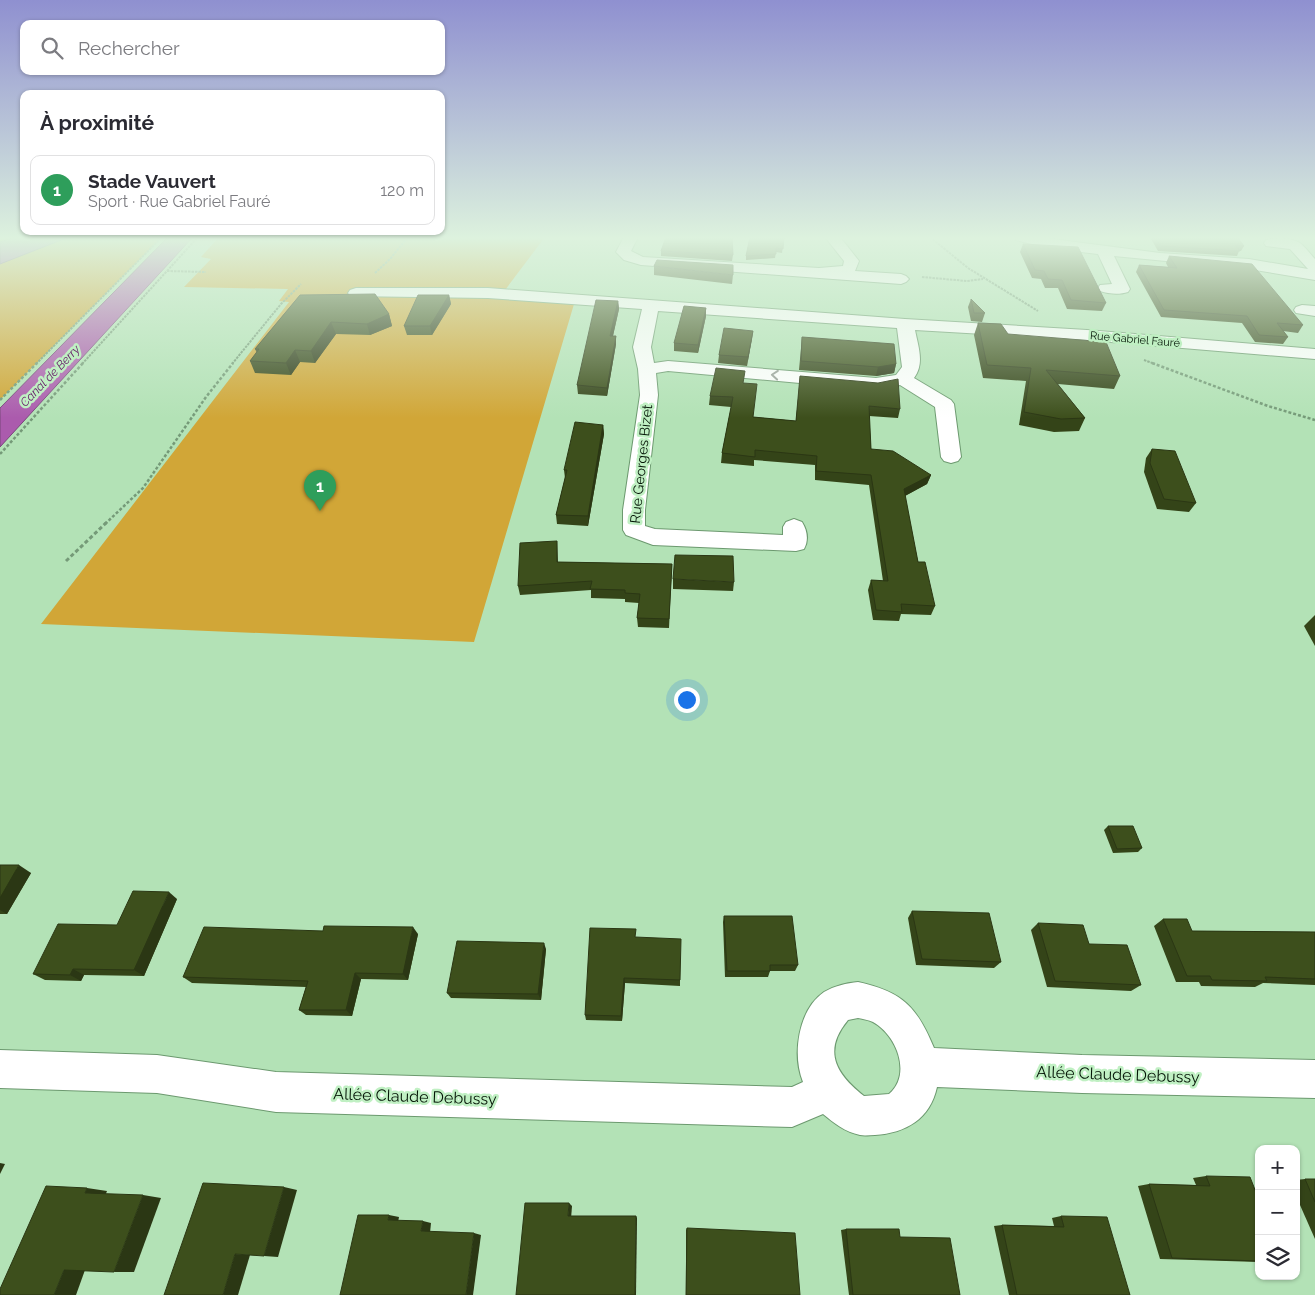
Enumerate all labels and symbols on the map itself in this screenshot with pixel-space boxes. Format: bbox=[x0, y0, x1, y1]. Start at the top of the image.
street label: Rue Gabriel Fauré bbox=[1089, 329, 1181, 350]
water label: Canal de Berry bbox=[17, 342, 83, 409]
one-way arrow bbox=[770, 370, 778, 381]
street label: Rue Georges Bizet bbox=[627, 403, 655, 524]
pin: 1 bbox=[304, 470, 336, 511]
your location bbox=[674, 687, 700, 713]
street label: Allée Claude Debussy bbox=[1036, 1062, 1200, 1087]
street label: Allée Claude Debussy bbox=[333, 1084, 497, 1109]

